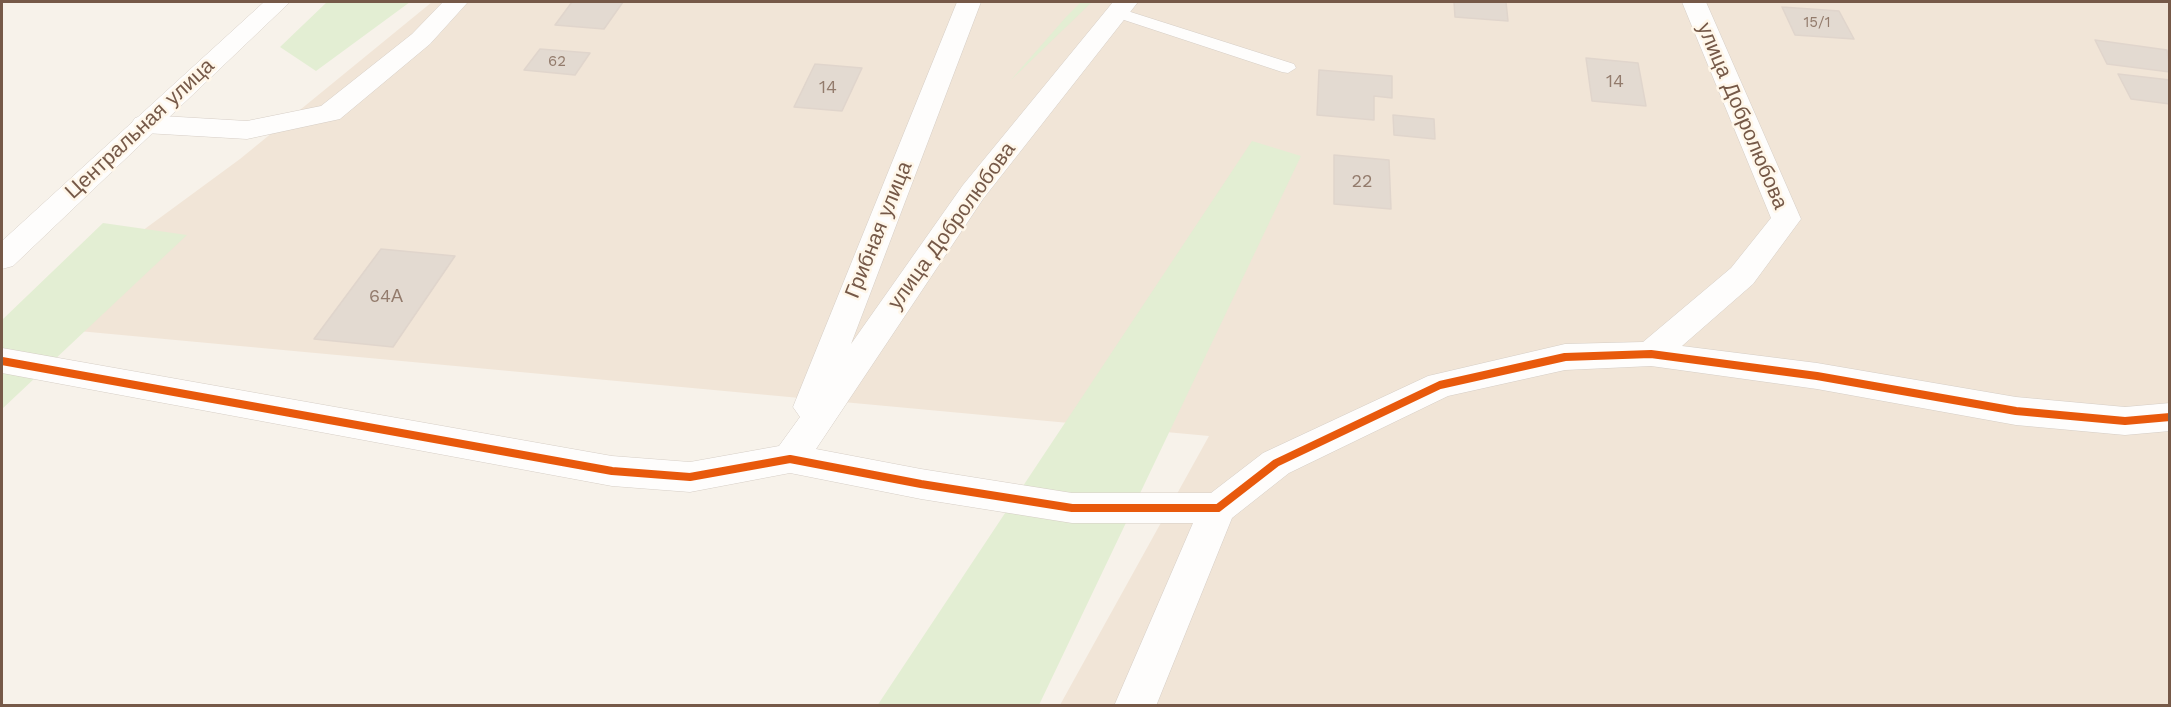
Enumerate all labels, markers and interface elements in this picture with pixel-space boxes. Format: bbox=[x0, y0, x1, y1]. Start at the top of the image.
house number: 15/1 bbox=[1804, 14, 1830, 32]
street label: улица Добролюбова bbox=[1691, 19, 1793, 213]
street label: Центральная улица bbox=[60, 53, 220, 205]
house number: 62 bbox=[548, 53, 566, 71]
house number: 14 bbox=[1606, 71, 1624, 93]
house number: 14 bbox=[819, 77, 837, 99]
street label: улица Добролюбова bbox=[883, 138, 1021, 314]
street label: Грибная улица bbox=[840, 158, 918, 302]
house number: 22 bbox=[1352, 171, 1372, 193]
house number: 64А bbox=[369, 286, 403, 308]

